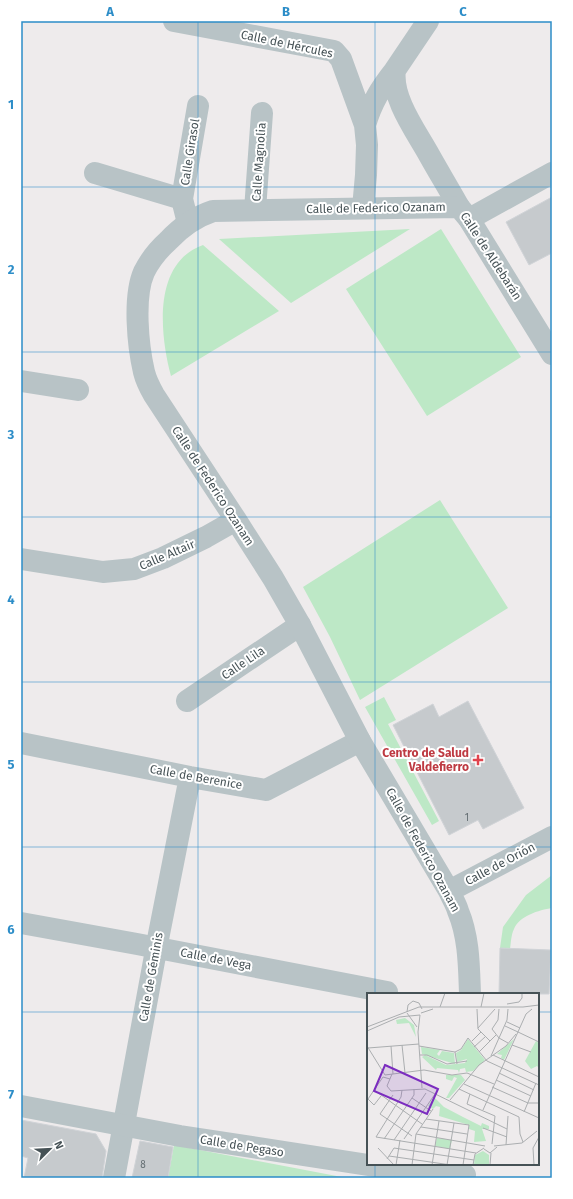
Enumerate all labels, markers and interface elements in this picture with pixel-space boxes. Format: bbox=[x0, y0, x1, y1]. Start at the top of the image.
text: A bbox=[105, 4, 114, 19]
text: B bbox=[282, 4, 290, 19]
text: C bbox=[459, 4, 467, 19]
street label: Calle de Hércules bbox=[240, 27, 335, 61]
text: 1 bbox=[8, 97, 14, 112]
street label: Calle Girasol bbox=[178, 117, 202, 186]
street label: Calle Magnolia bbox=[249, 122, 269, 202]
street label: Calle de Federico Ozanam bbox=[306, 200, 446, 216]
street label: Calle de Aldebarán bbox=[457, 209, 525, 303]
text: 2 bbox=[8, 262, 15, 277]
street label: Calle de Federico Ozanam bbox=[169, 424, 257, 548]
text: 3 bbox=[7, 427, 15, 442]
street label: Calle Altair bbox=[137, 537, 197, 573]
text: 4 bbox=[7, 592, 15, 607]
street label: Calle Lila bbox=[219, 643, 267, 683]
place label: Centro de Salud Valdefierro bbox=[382, 746, 469, 774]
marker: Centro de Salud Valdefierro bbox=[472, 754, 484, 766]
text: 5 bbox=[8, 757, 15, 772]
street label: Calle de Berenice bbox=[149, 762, 243, 792]
street label: Calle de Federico Ozanam bbox=[383, 786, 463, 914]
house number: 1 bbox=[465, 812, 469, 824]
street label: Calle de Orión bbox=[463, 840, 537, 888]
text: 6 bbox=[7, 922, 15, 937]
street label: Calle de Géminis bbox=[136, 931, 166, 1023]
street label: Calle de Vega bbox=[179, 945, 253, 973]
inset map bbox=[367, 993, 539, 1165]
text: 7 bbox=[8, 1087, 14, 1102]
north arrow bbox=[30, 1129, 70, 1169]
street label: Calle de Pegaso bbox=[199, 1132, 285, 1160]
text: N bbox=[51, 1139, 66, 1151]
house number: 8 bbox=[140, 1159, 146, 1171]

